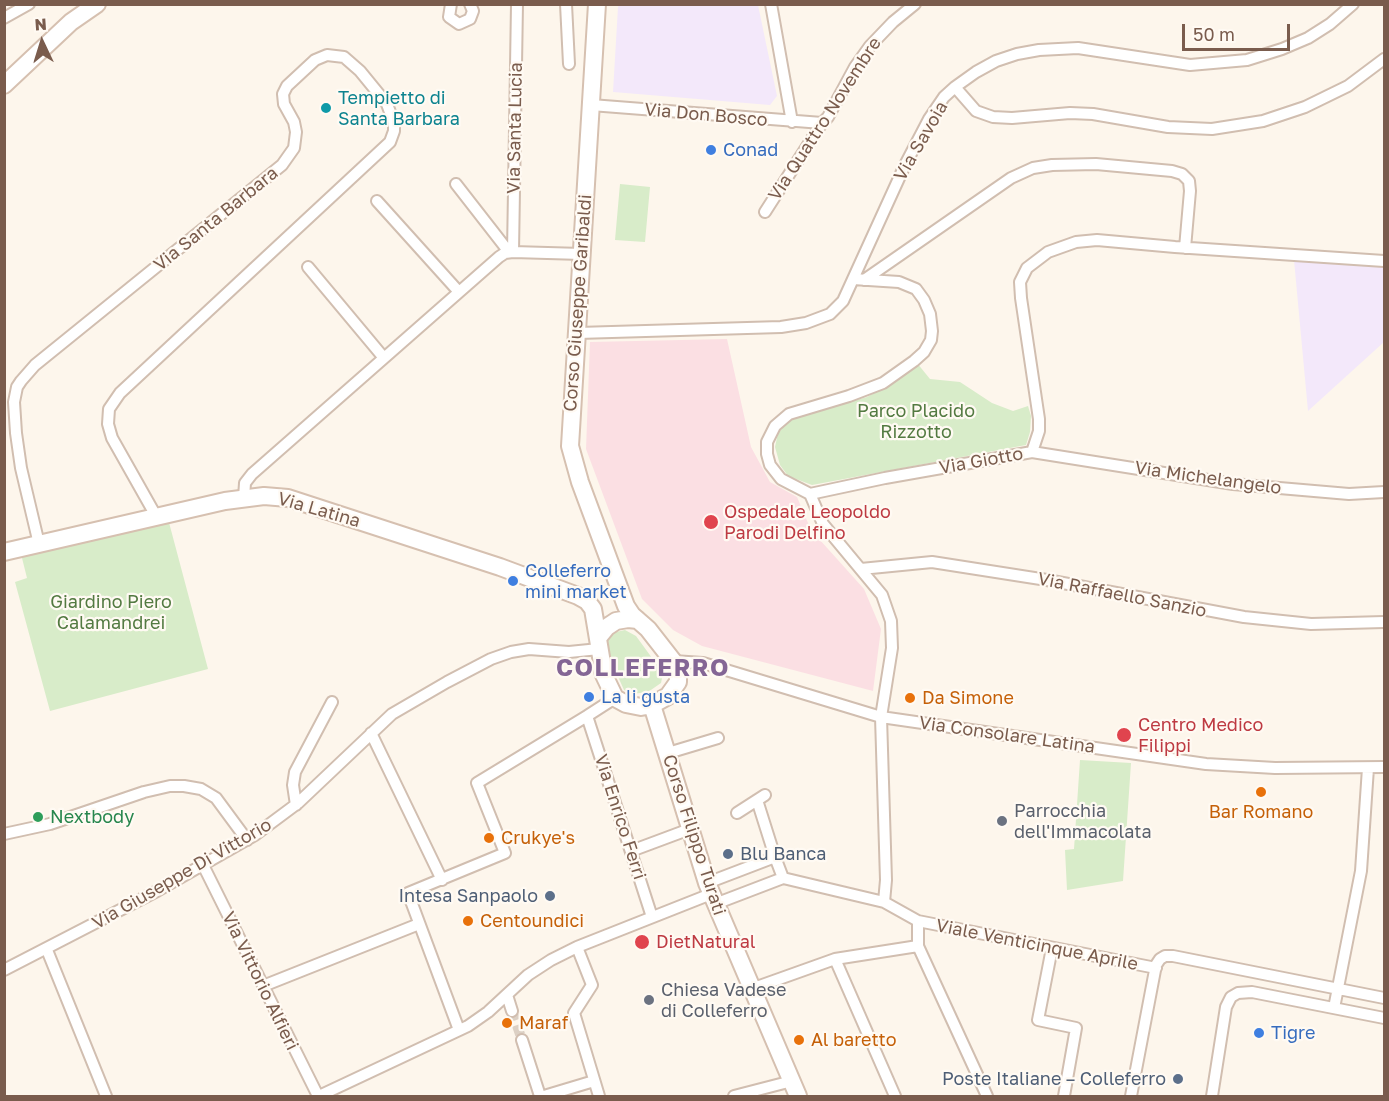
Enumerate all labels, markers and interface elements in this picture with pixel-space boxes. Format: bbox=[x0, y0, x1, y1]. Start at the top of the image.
north arrow bbox=[12, 12, 72, 72]
scale bar bbox=[1185, 12, 1293, 50]
text: N bbox=[34, 14, 48, 34]
text: 50 m bbox=[1193, 23, 1235, 45]
street label: Via Quattro Novembre bbox=[764, 33, 886, 205]
street label: Via Santa Lucia bbox=[503, 62, 527, 194]
place label: Tempietto di Santa Barbara bbox=[338, 87, 460, 130]
street label: Via Savoia bbox=[890, 97, 952, 185]
street label: Via Don Bosco bbox=[644, 99, 768, 131]
marker: Tempietto di Santa Barbara bbox=[319, 101, 333, 115]
place label: Conad bbox=[723, 139, 778, 161]
marker: Conad bbox=[704, 143, 718, 157]
street label: Via Santa Barbara bbox=[150, 162, 282, 276]
street label: Corso Giuseppe Garibaldi bbox=[560, 194, 596, 412]
park label: Parco Placido Rizzotto bbox=[857, 400, 975, 442]
street label: Via Giotto bbox=[937, 443, 1025, 479]
street label: Via Michelangelo bbox=[1133, 457, 1283, 499]
street label: Via Latina bbox=[275, 488, 363, 532]
place label: Ospedale Leopoldo Parodi Delfino bbox=[724, 501, 891, 544]
marker: Ospedale Leopoldo Parodi Delfino bbox=[702, 513, 720, 531]
place label: Colleferro mini market bbox=[525, 560, 627, 602]
street label: Via Raffaello Sanzio bbox=[1036, 568, 1208, 622]
marker: Colleferro mini market bbox=[506, 574, 520, 588]
park label: Giardino Piero Calamandrei bbox=[50, 591, 172, 634]
district label: COLLEFERRO bbox=[556, 654, 730, 682]
place label: La li gusta bbox=[601, 686, 690, 708]
place label: Da Simone bbox=[922, 687, 1014, 709]
marker: La li gusta bbox=[582, 690, 596, 704]
marker: Da Simone bbox=[903, 691, 917, 705]
street label: Via Consolare Latina bbox=[918, 712, 1096, 758]
place label: Centro Medico Filippi bbox=[1138, 714, 1263, 756]
marker: Centro Medico Filippi bbox=[1115, 726, 1133, 744]
street label: Via Enrico Ferri bbox=[590, 752, 650, 882]
street label: Corso Filippo Turati bbox=[658, 752, 730, 918]
marker: Bar Romano bbox=[1254, 785, 1268, 799]
place label: Parrocchia dell'Immacolata bbox=[1014, 800, 1152, 842]
place label: Bar Romano bbox=[1209, 801, 1313, 823]
place label: Nextbody bbox=[50, 806, 134, 828]
marker: Nextbody bbox=[31, 810, 45, 824]
street label: Via Giuseppe Di Vittorio bbox=[88, 814, 276, 934]
marker: Parrocchia dell'Immacolata bbox=[995, 814, 1009, 828]
place label: Crukye's bbox=[501, 827, 575, 849]
marker: Crukye's bbox=[482, 831, 496, 845]
place label: Blu Banca bbox=[740, 843, 826, 865]
marker: Blu Banca bbox=[721, 847, 735, 861]
place label: Intesa Sanpaolo bbox=[398, 885, 538, 907]
marker: Intesa Sanpaolo bbox=[543, 889, 557, 903]
street label: Via Vittorio Alfieri bbox=[217, 908, 303, 1054]
place label: Centoundici bbox=[480, 910, 584, 932]
marker: Centoundici bbox=[461, 914, 475, 928]
street label: Viale Venticinque Aprile bbox=[934, 915, 1140, 975]
place label: DietNatural bbox=[656, 931, 756, 953]
marker: DietNatural bbox=[633, 933, 651, 951]
place label: Chiesa Vadese di Colleferro bbox=[661, 979, 786, 1022]
marker: Chiesa Vadese di Colleferro bbox=[642, 993, 656, 1007]
place label: Maraf bbox=[519, 1012, 568, 1034]
marker: Maraf bbox=[500, 1016, 514, 1030]
place label: Tigre bbox=[1271, 1022, 1315, 1044]
marker: Tigre bbox=[1252, 1026, 1266, 1040]
place label: Al baretto bbox=[811, 1029, 896, 1051]
marker: Al baretto bbox=[792, 1033, 806, 1047]
place label: Poste Italiane – Colleferro bbox=[942, 1068, 1166, 1090]
marker: Poste Italiane – Colleferro bbox=[1171, 1072, 1185, 1086]

